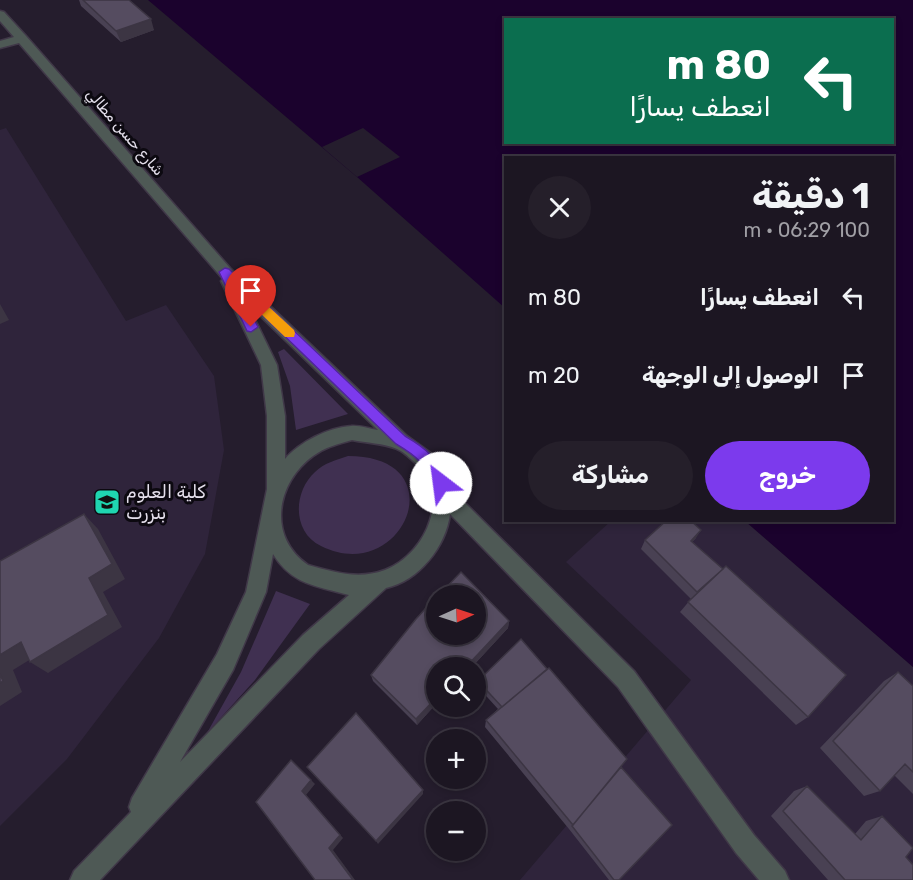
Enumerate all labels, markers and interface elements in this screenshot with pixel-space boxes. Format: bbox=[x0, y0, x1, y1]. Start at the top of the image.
text: 80 m bbox=[667, 40, 771, 90]
icon: left bbox=[792, 42, 870, 120]
street label: شارع حسن مطالي bbox=[80, 85, 168, 181]
text: انعطف يسارًا bbox=[629, 91, 771, 123]
text: 1 دقيقة bbox=[752, 174, 870, 217]
button: close bbox=[528, 176, 591, 239]
text: 100 m · 06:29 bbox=[743, 218, 870, 242]
pin bbox=[225, 265, 276, 327]
icon: arrive bbox=[234, 274, 267, 307]
icon: left bbox=[837, 281, 870, 314]
text: 80 m bbox=[528, 284, 581, 311]
text: انعطف يسارًا bbox=[700, 284, 819, 311]
icon: arrive bbox=[837, 359, 870, 392]
text: 20 m bbox=[528, 362, 580, 389]
text: الوصول إلى الوجهة bbox=[642, 362, 819, 389]
button: مشاركة bbox=[528, 441, 693, 510]
button: خروج bbox=[705, 441, 870, 510]
position arrow bbox=[409, 451, 473, 515]
place label: كلية العلوم بنزرت bbox=[126, 481, 206, 524]
school or university icon: كلية العلوم بنزرت bbox=[92, 487, 122, 517]
north arrow bbox=[426, 585, 486, 645]
map controls bbox=[426, 585, 486, 861]
button: search bbox=[426, 657, 486, 717]
button: + bbox=[426, 729, 486, 789]
button: − bbox=[426, 801, 486, 861]

